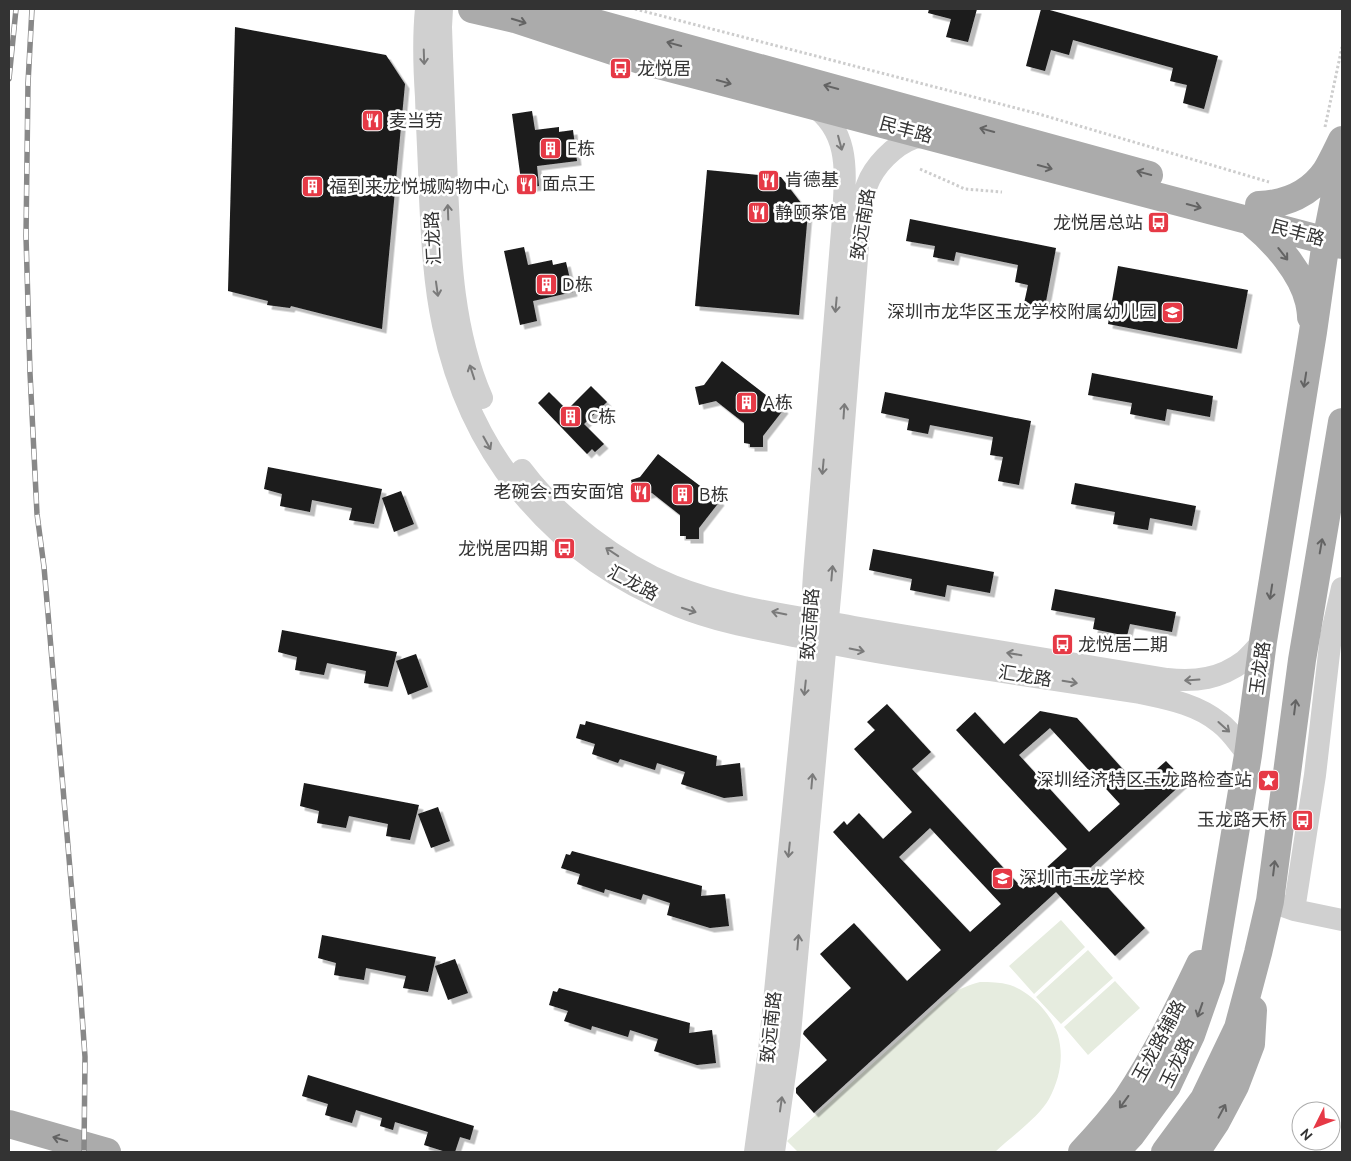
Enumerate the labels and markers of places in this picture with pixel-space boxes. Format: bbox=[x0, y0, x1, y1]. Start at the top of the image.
bus stop icon: 龙悦居 bbox=[609, 57, 633, 81]
place label: 龙悦居 bbox=[637, 58, 691, 78]
restaurant icon: 麦当劳 bbox=[361, 109, 385, 133]
place label: 麦当劳 bbox=[389, 110, 443, 130]
building icon: E栋 bbox=[539, 137, 563, 161]
place label: E栋 bbox=[567, 138, 595, 158]
restaurant icon: 肯德基 bbox=[757, 168, 781, 192]
place label: 肯德基 bbox=[785, 169, 839, 189]
restaurant icon: 面点王 bbox=[514, 172, 538, 196]
place label: 面点王 bbox=[542, 173, 596, 193]
building icon: 福到来龙悦城购物中心 bbox=[301, 175, 325, 199]
place label: 福到来龙悦城购物中心 bbox=[329, 176, 509, 196]
restaurant icon: 静颐茶馆 bbox=[747, 201, 771, 225]
place label: 静颐茶馆 bbox=[775, 202, 847, 222]
bus stop icon: 龙悦居总站 bbox=[1147, 211, 1171, 235]
place label: 龙悦居总站 bbox=[1053, 212, 1143, 232]
building icon: D栋 bbox=[534, 273, 558, 297]
place label: D栋 bbox=[562, 274, 593, 294]
school or university icon: 深圳市龙华区玉龙学校附属幼儿园 bbox=[1161, 300, 1185, 324]
place label: 深圳市龙华区玉龙学校附属幼儿园 bbox=[887, 301, 1157, 321]
building icon: A栋 bbox=[735, 391, 759, 415]
place label: A栋 bbox=[763, 392, 793, 412]
building icon: C栋 bbox=[559, 405, 583, 429]
place label: C栋 bbox=[587, 406, 616, 426]
restaurant icon: 老碗会·西安面馆 bbox=[628, 480, 652, 504]
place label: 老碗会·西安面馆 bbox=[494, 481, 624, 501]
building icon: B栋 bbox=[671, 483, 695, 507]
place label: B栋 bbox=[699, 484, 728, 504]
bus stop icon: 龙悦居四期 bbox=[552, 537, 576, 561]
place label: 龙悦居四期 bbox=[458, 538, 548, 558]
bus stop icon: 龙悦居二期 bbox=[1050, 633, 1074, 657]
place label: 龙悦居二期 bbox=[1078, 634, 1168, 654]
place icon: 深圳经济特区玉龙路检查站 bbox=[1256, 768, 1280, 792]
place label: 深圳经济特区玉龙路检查站 bbox=[1036, 769, 1252, 789]
bus stop icon: 玉龙路天桥 bbox=[1291, 808, 1315, 832]
place label: 玉龙路天桥 bbox=[1197, 809, 1287, 829]
school or university icon: 深圳市玉龙学校 bbox=[991, 866, 1015, 890]
place label: 深圳市玉龙学校 bbox=[1019, 867, 1145, 887]

